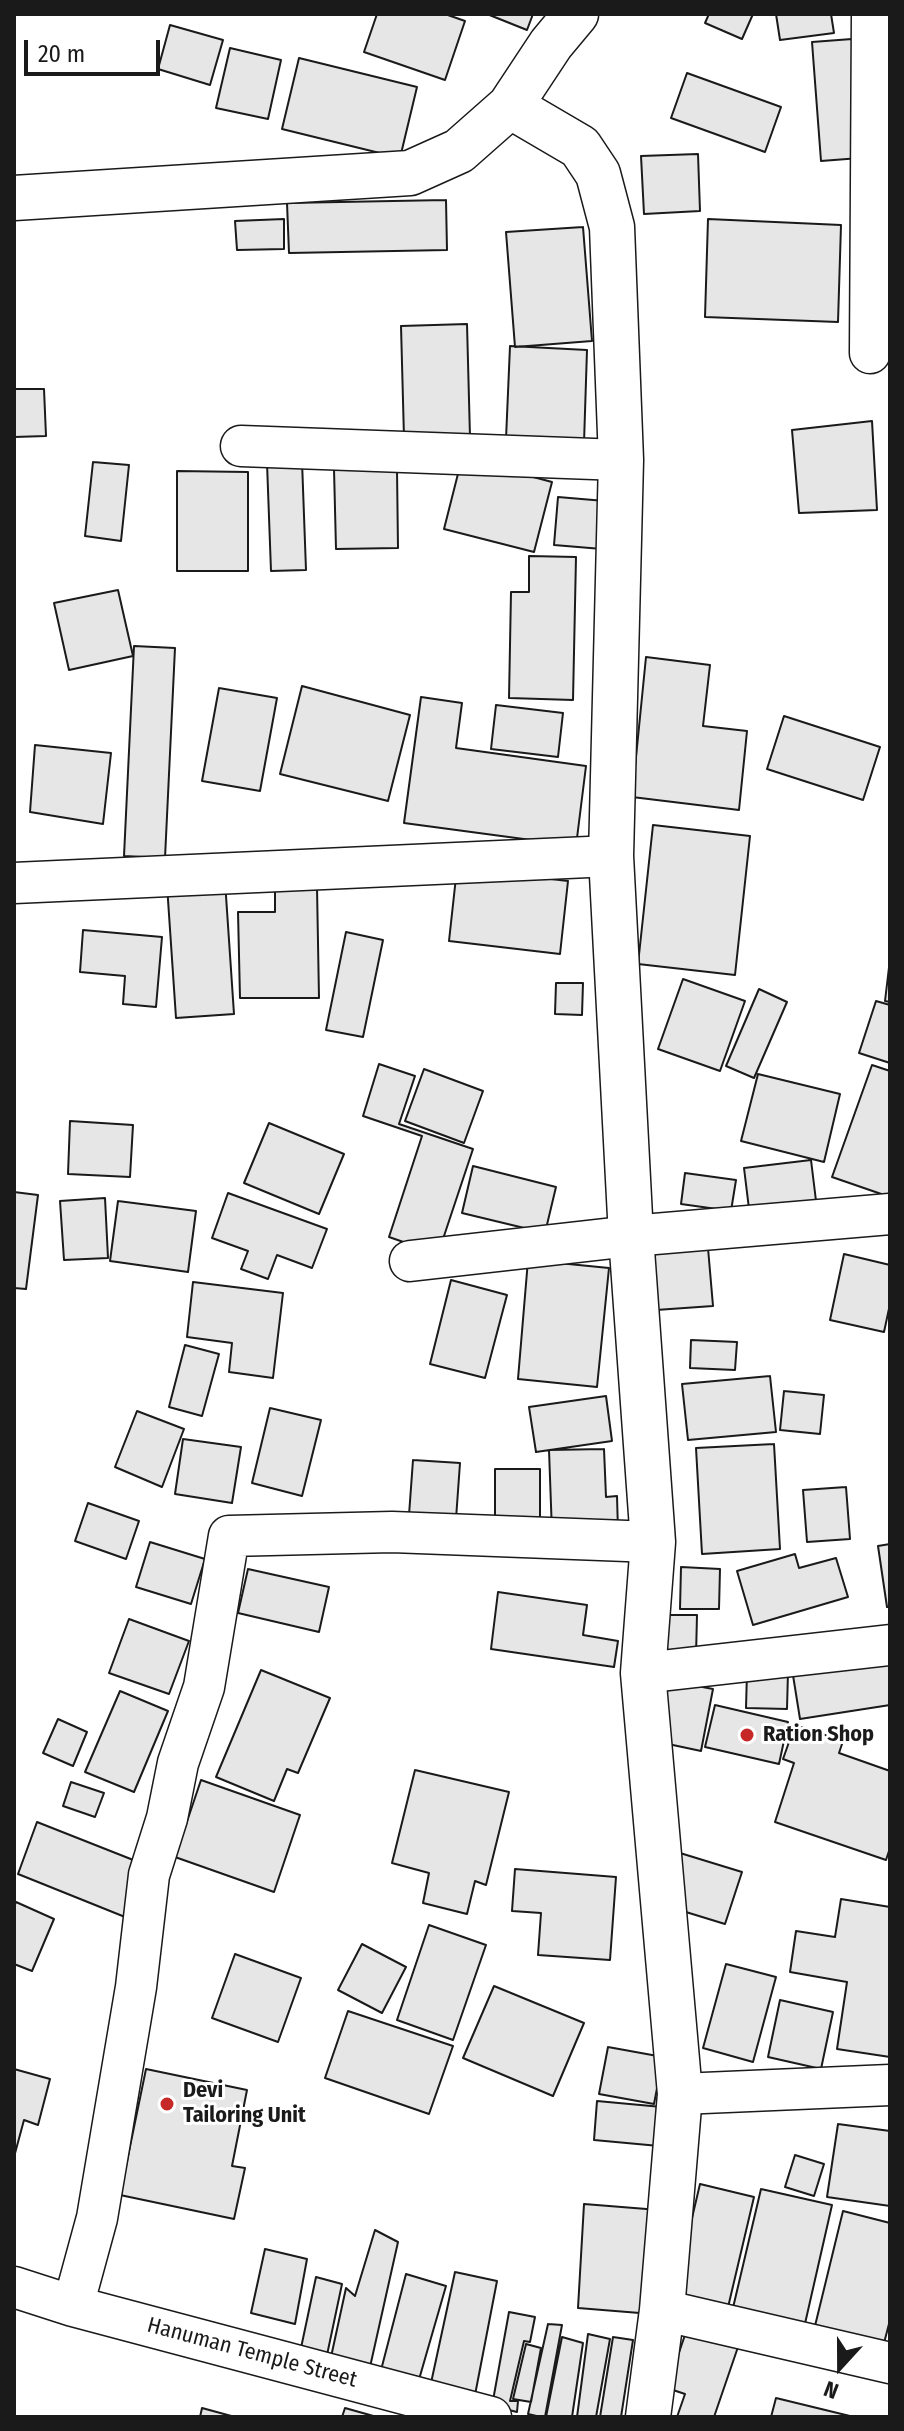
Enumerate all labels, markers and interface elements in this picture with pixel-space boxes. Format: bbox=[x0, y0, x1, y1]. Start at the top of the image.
scale bar bbox=[28, 24, 164, 74]
text: 20 m bbox=[38, 40, 85, 68]
place label: Ration Shop bbox=[763, 1722, 874, 1748]
marker: Ration Shop bbox=[738, 1726, 756, 1744]
place label: Devi Tailoring Unit bbox=[183, 2078, 306, 2130]
marker: Devi Tailoring Unit bbox=[158, 2095, 176, 2113]
street label: Hanuman Temple Street bbox=[144, 2312, 360, 2394]
north arrow bbox=[800, 2327, 880, 2407]
text: N bbox=[820, 2375, 842, 2405]

